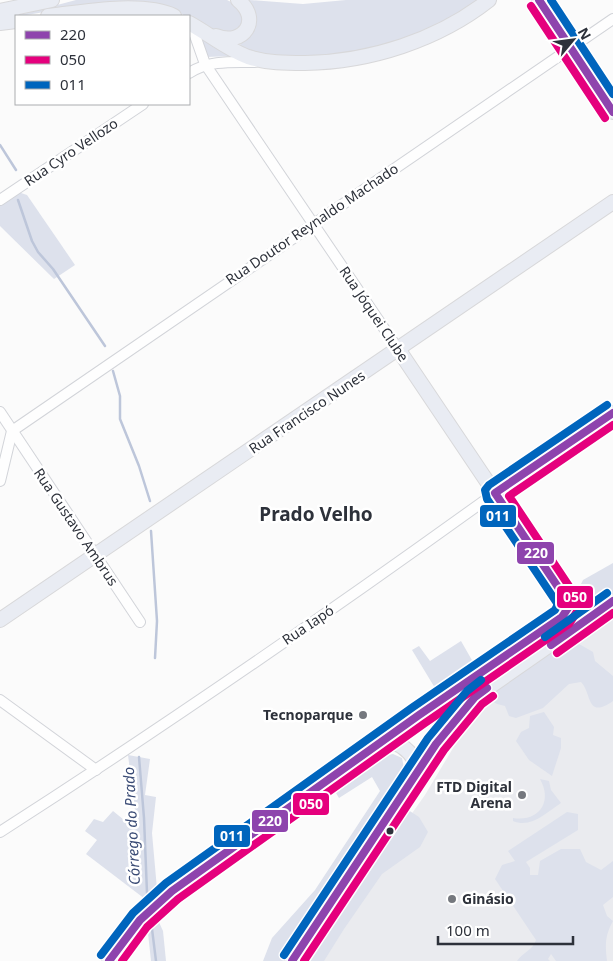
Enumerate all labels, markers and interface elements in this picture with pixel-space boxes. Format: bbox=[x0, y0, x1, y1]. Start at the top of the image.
legend bbox=[15, 15, 190, 105]
north arrow bbox=[548, 15, 598, 65]
text: 220 bbox=[60, 24, 86, 44]
text: N bbox=[574, 24, 596, 43]
text: 050 bbox=[60, 49, 86, 69]
text: 011 bbox=[60, 74, 86, 94]
street label: Rua Cyro Vellozo bbox=[20, 113, 121, 190]
street label: Rua Doutor Reynaldo Machado bbox=[222, 159, 402, 289]
street label: Rua Jóquei Clube bbox=[335, 262, 413, 365]
street label: Rua Francisco Nunes bbox=[245, 365, 369, 458]
street label: Rua Gustavo Ambrus bbox=[30, 464, 123, 590]
district label: Prado Velho bbox=[259, 501, 373, 527]
line badge: 011 bbox=[479, 504, 517, 528]
text: 011 bbox=[486, 506, 510, 525]
line badge: 220 bbox=[516, 541, 555, 565]
text: 220 bbox=[524, 543, 548, 562]
line badge: 050 bbox=[556, 585, 594, 609]
text: 050 bbox=[563, 587, 587, 606]
street label: Rua Iapó bbox=[278, 600, 337, 649]
place label: Tecnoparque bbox=[263, 705, 353, 724]
marker: Tecnoparque bbox=[357, 709, 369, 721]
water label: Córrego do Prado bbox=[118, 766, 144, 886]
place label: FTD Digital Arena bbox=[436, 777, 512, 812]
marker: FTD Digital Arena bbox=[516, 789, 528, 801]
line badge: 050 bbox=[292, 792, 330, 816]
text: 050 bbox=[299, 794, 323, 813]
line badge: 220 bbox=[251, 809, 289, 833]
text: 220 bbox=[258, 811, 282, 830]
line badge: 011 bbox=[213, 824, 251, 848]
text: 011 bbox=[220, 826, 244, 845]
unlabelled marker bbox=[385, 826, 395, 836]
place label: Ginásio bbox=[462, 889, 514, 908]
marker: Ginásio bbox=[446, 893, 458, 905]
scale bar bbox=[438, 914, 573, 946]
text: 100 m bbox=[446, 920, 490, 940]

